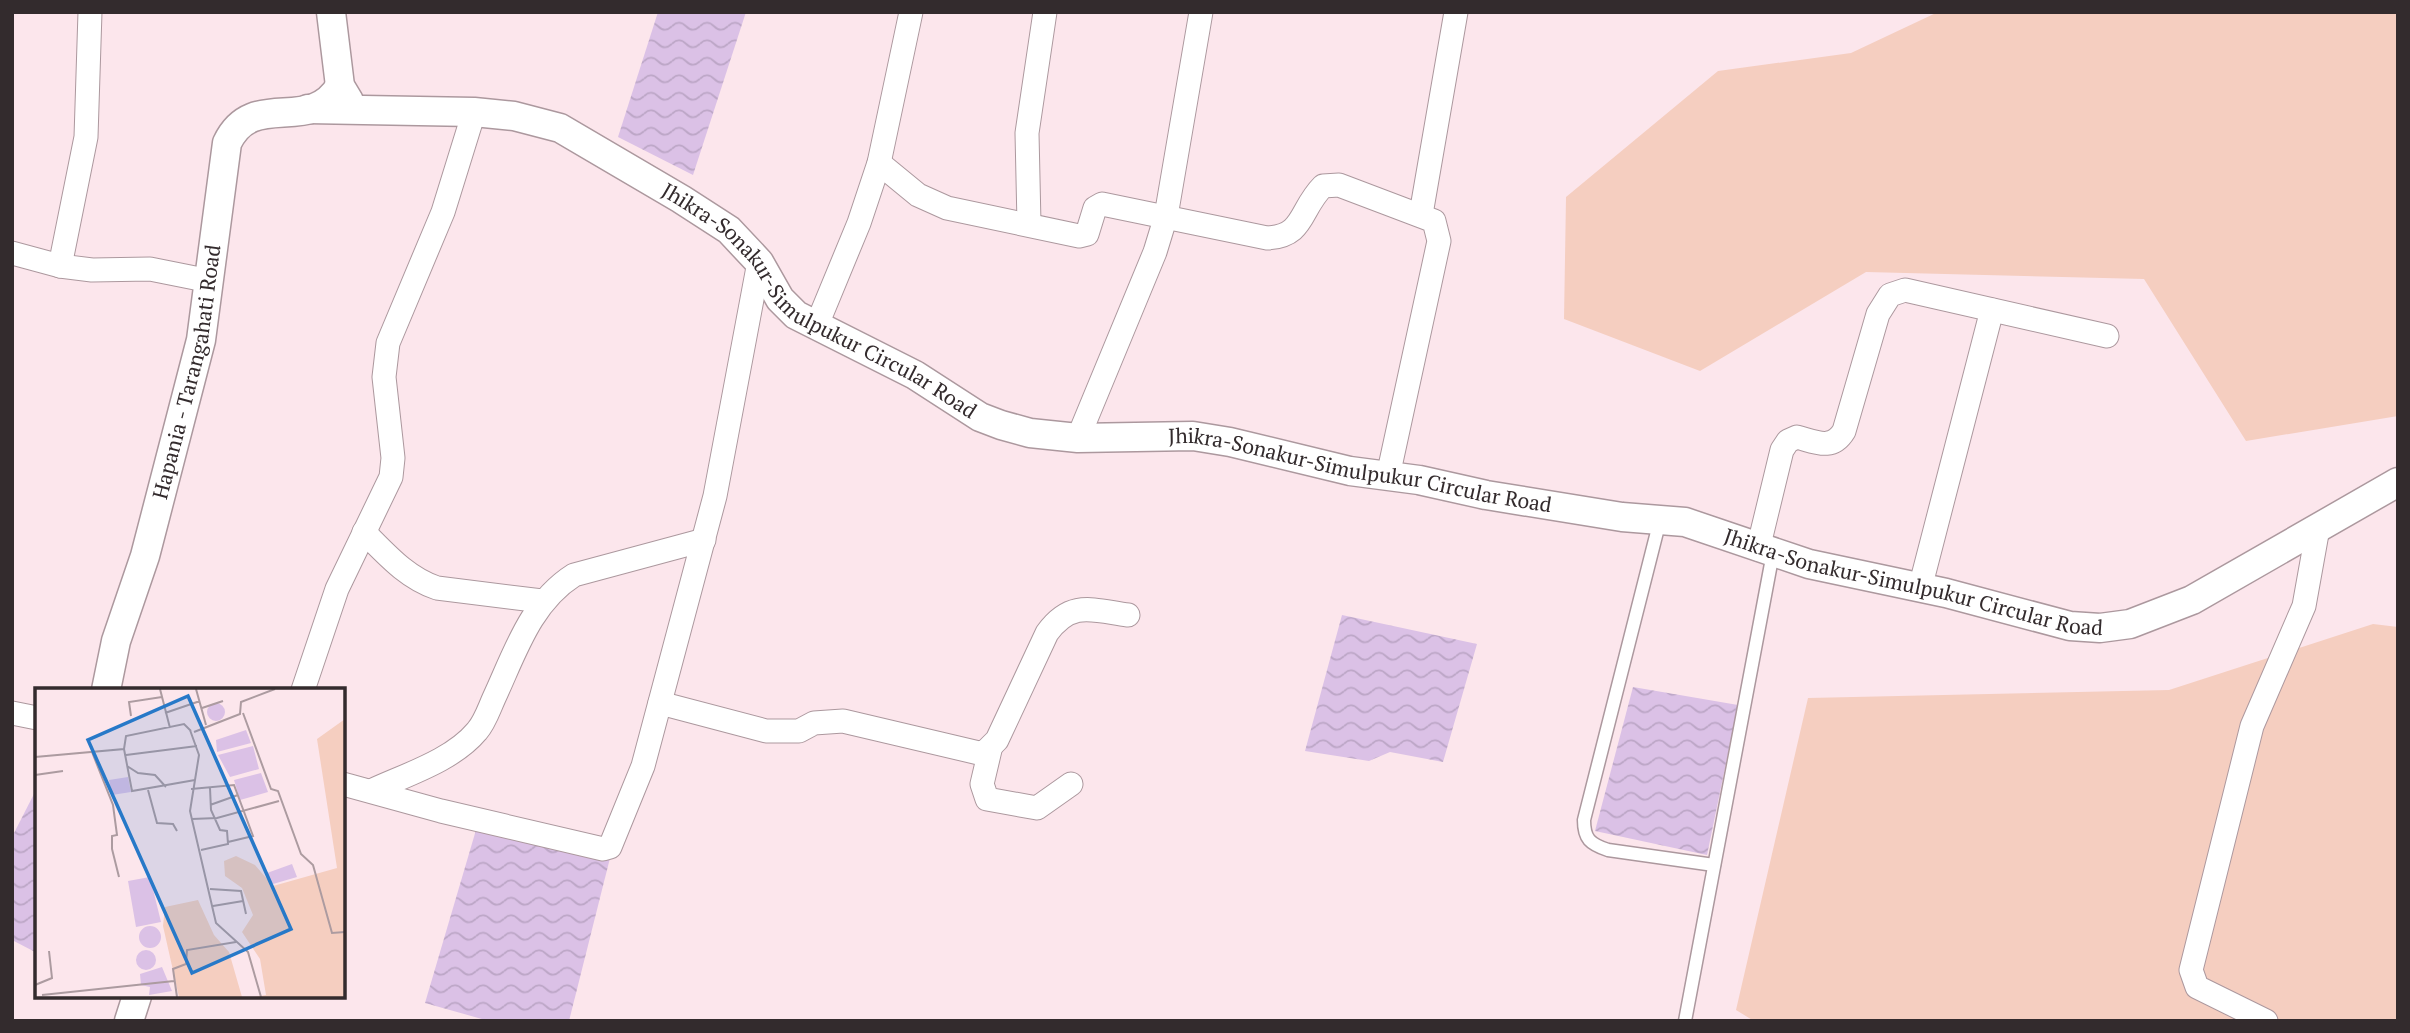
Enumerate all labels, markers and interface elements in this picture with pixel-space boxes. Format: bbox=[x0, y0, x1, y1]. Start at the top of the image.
street label: Jhikra-Sonakur-Simulpukur Circular Road bbox=[657, 176, 983, 424]
street label: Hapania - Tarangahati Road bbox=[145, 242, 227, 502]
street label: Jhikra-Sonakur-Simulpukur Circular Road bbox=[1168, 421, 1554, 518]
street label: Jhikra-Sonakur-Simulpukur Circular Road bbox=[1721, 521, 2104, 641]
inset map bbox=[35, 688, 345, 998]

